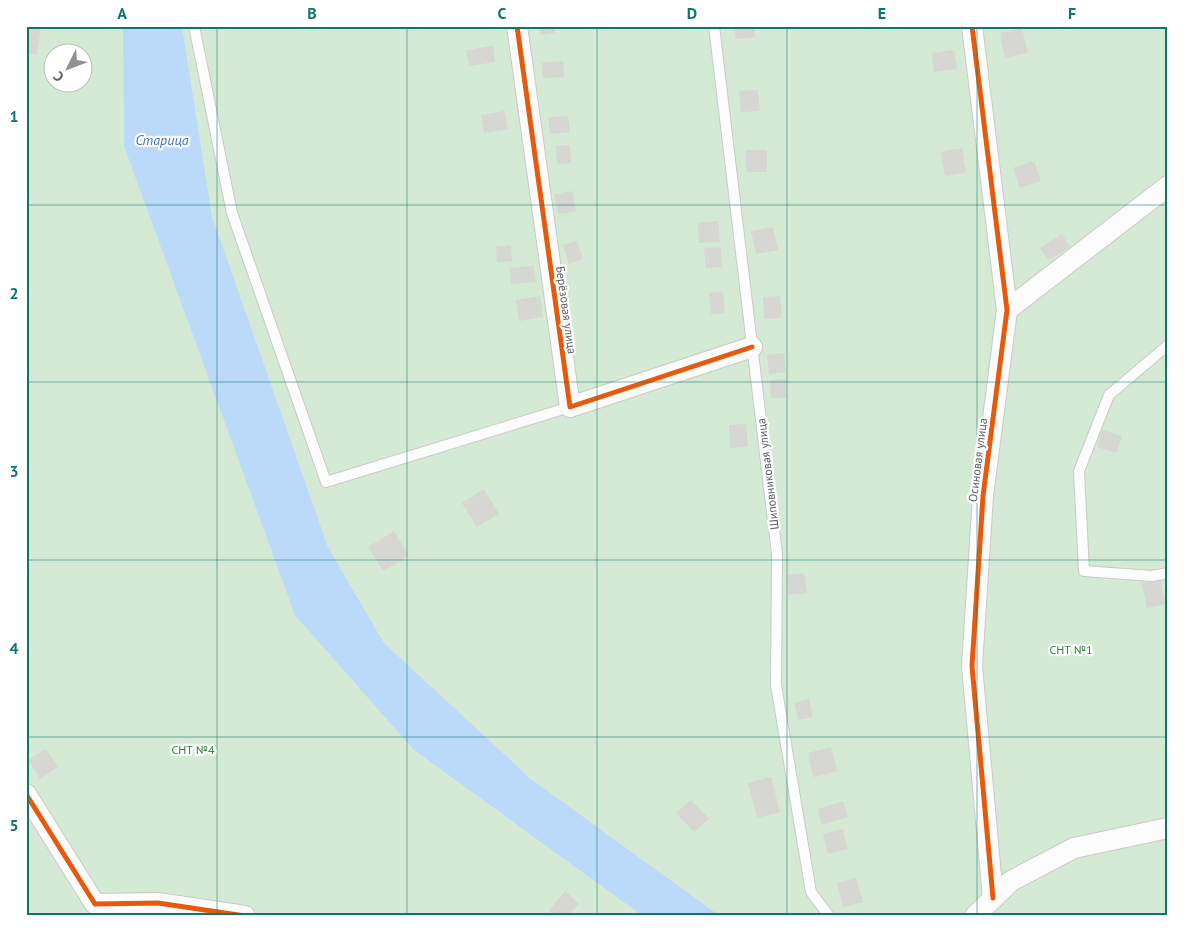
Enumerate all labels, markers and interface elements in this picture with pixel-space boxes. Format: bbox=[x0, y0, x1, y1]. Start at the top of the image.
text: A bbox=[117, 3, 127, 23]
text: B bbox=[307, 3, 317, 23]
text: C bbox=[498, 3, 507, 23]
text: D bbox=[687, 3, 697, 23]
text: E bbox=[878, 3, 886, 23]
text: F bbox=[1068, 3, 1076, 23]
north arrow bbox=[42, 42, 92, 92]
text: С bbox=[49, 68, 68, 86]
text: 1 bbox=[9, 106, 19, 126]
water label: Старица bbox=[135, 131, 189, 149]
street label: Берёзовая улица bbox=[553, 265, 580, 355]
text: 2 bbox=[9, 283, 19, 303]
street label: Шиповниковая улица bbox=[753, 417, 782, 531]
street label: Осиновая улица bbox=[965, 417, 990, 503]
text: 3 bbox=[9, 461, 19, 481]
text: 4 bbox=[9, 638, 19, 658]
park label: СНТ №1 bbox=[1049, 642, 1093, 657]
park label: СНТ №4 bbox=[171, 742, 215, 757]
text: 5 bbox=[9, 815, 19, 835]

